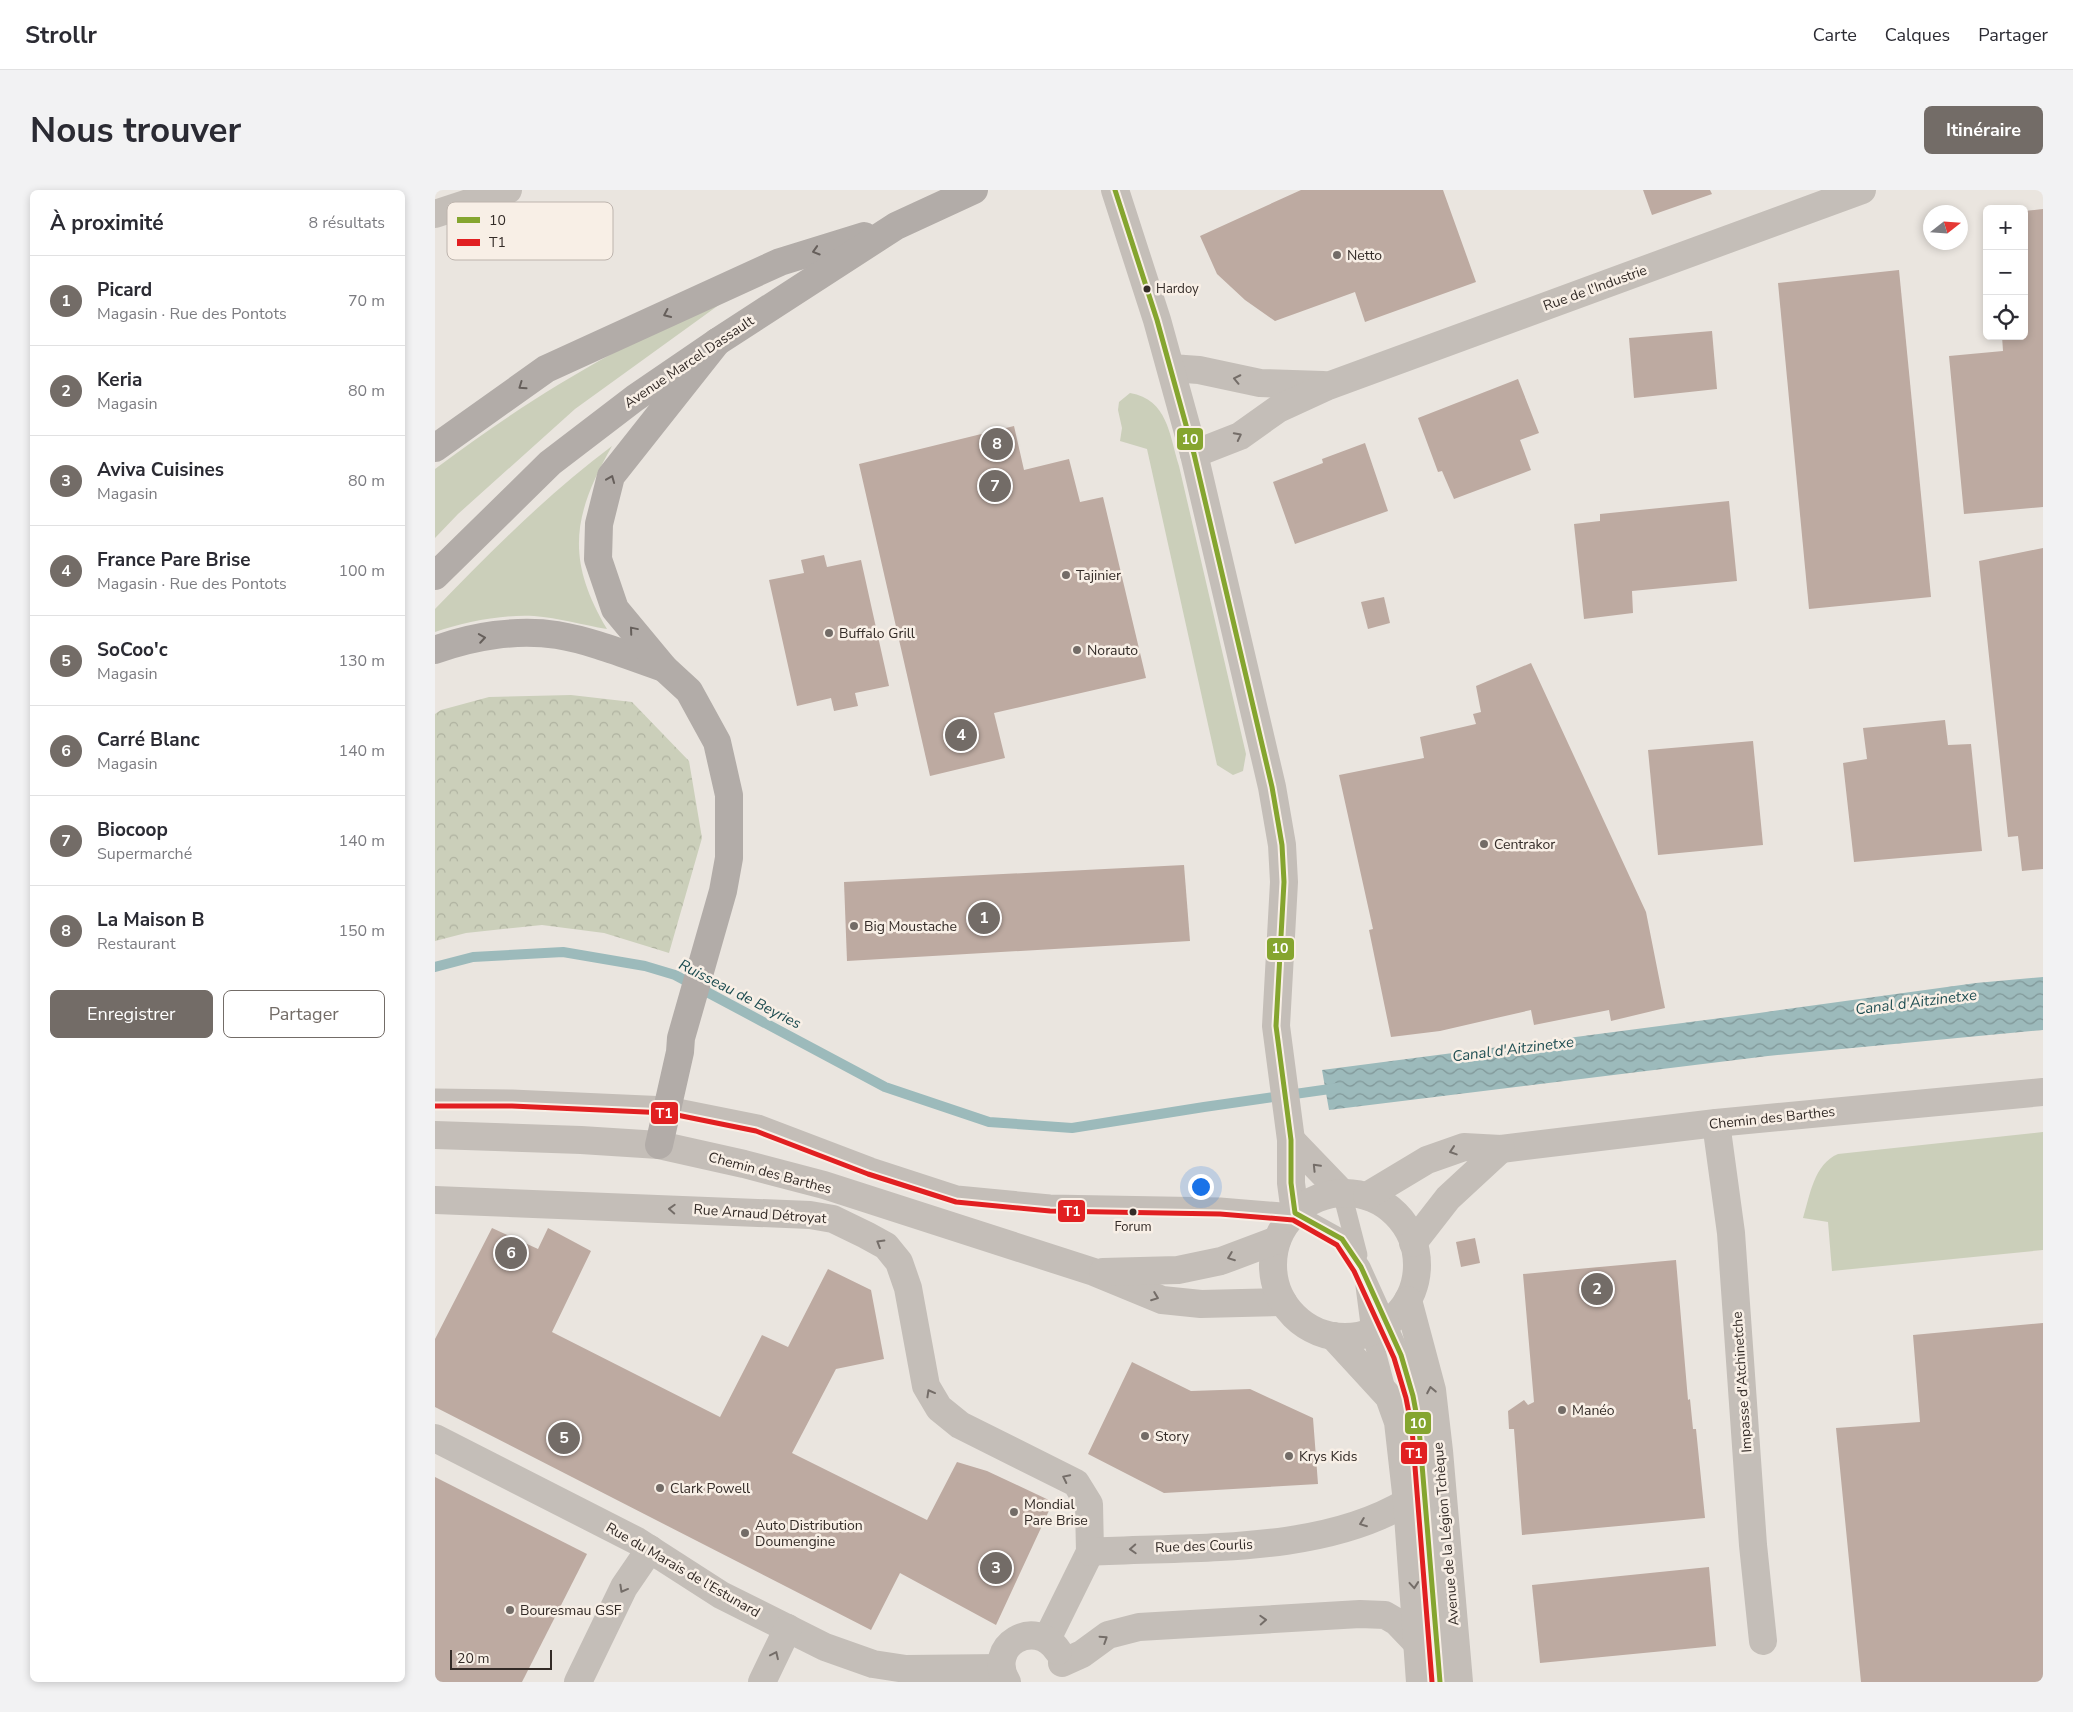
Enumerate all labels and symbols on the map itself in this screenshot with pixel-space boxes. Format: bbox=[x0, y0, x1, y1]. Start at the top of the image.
legend bbox=[447, 202, 613, 260]
north arrow bbox=[1923, 205, 1968, 250]
text: 10 bbox=[489, 211, 506, 230]
text: T1 bbox=[489, 233, 506, 252]
one-way arrow bbox=[813, 245, 821, 255]
place label: Netto bbox=[1347, 246, 1382, 265]
marker: Netto bbox=[1331, 249, 1343, 261]
street label: Rue de l'Industrie bbox=[1541, 260, 1649, 316]
place label: Hardoy bbox=[1156, 280, 1199, 298]
marker: Hardoy bbox=[1142, 284, 1152, 294]
one-way arrow bbox=[663, 307, 672, 318]
street label: Avenue Marcel Dassault bbox=[620, 311, 758, 413]
one-way arrow bbox=[1233, 374, 1242, 384]
one-way arrow bbox=[518, 380, 528, 389]
pin: 8 bbox=[981, 425, 1013, 463]
line badge: 10 bbox=[1176, 427, 1204, 451]
text: 10 bbox=[1182, 430, 1198, 449]
one-way arrow bbox=[1233, 432, 1242, 442]
pin: 7 bbox=[979, 467, 1011, 505]
one-way arrow bbox=[605, 475, 615, 484]
place label: Tajinier bbox=[1076, 566, 1121, 585]
marker: Tajinier bbox=[1060, 569, 1072, 581]
place label: Buffalo Grill bbox=[839, 624, 916, 643]
one-way arrow bbox=[630, 627, 639, 636]
marker: Buffalo Grill bbox=[823, 627, 835, 639]
one-way arrow bbox=[478, 633, 486, 644]
place label: Norauto bbox=[1087, 641, 1138, 660]
marker: Norauto bbox=[1071, 644, 1083, 656]
pin: 4 bbox=[945, 716, 977, 754]
place label: Centrakor bbox=[1494, 835, 1555, 854]
marker: Centrakor bbox=[1478, 838, 1490, 850]
pin: 1 bbox=[968, 899, 1000, 937]
place label: Big Moustache bbox=[864, 917, 957, 936]
marker: Big Moustache bbox=[848, 920, 860, 932]
line badge: 10 bbox=[1266, 937, 1295, 961]
text: 10 bbox=[1272, 939, 1288, 958]
water label: Ruisseau de Beyries bbox=[675, 954, 805, 1034]
water label: Canal d'Aitzinetxe bbox=[1854, 985, 1978, 1019]
water label: Canal d'Aitzinetxe bbox=[1451, 1032, 1575, 1066]
line badge: T1 bbox=[650, 1101, 679, 1125]
street label: Chemin des Barthes bbox=[1708, 1102, 1836, 1134]
text: T1 bbox=[655, 1104, 673, 1123]
one-way arrow bbox=[1450, 1145, 1458, 1155]
street label: Chemin des Barthes bbox=[706, 1147, 834, 1199]
one-way arrow bbox=[1313, 1163, 1322, 1172]
your location bbox=[1188, 1174, 1214, 1200]
line badge: T1 bbox=[1057, 1199, 1086, 1223]
street label: Rue Arnaud Détroyat bbox=[693, 1200, 827, 1228]
text: T1 bbox=[1063, 1202, 1081, 1221]
one-way arrow bbox=[667, 1203, 675, 1214]
marker: Forum bbox=[1128, 1207, 1138, 1217]
place label: Forum bbox=[1114, 1218, 1152, 1236]
pin: 6 bbox=[495, 1234, 527, 1272]
one-way arrow bbox=[877, 1240, 886, 1250]
one-way arrow bbox=[1228, 1251, 1236, 1261]
pin: 2 bbox=[1581, 1270, 1613, 1308]
one-way arrow bbox=[1150, 1291, 1159, 1302]
street label: Impasse d'Atchinetche bbox=[1728, 1311, 1756, 1453]
one-way arrow bbox=[1426, 1385, 1436, 1394]
one-way arrow bbox=[927, 1390, 937, 1399]
place label: Manéo bbox=[1572, 1401, 1615, 1420]
marker: Manéo bbox=[1556, 1404, 1568, 1416]
line badge: 10 bbox=[1404, 1411, 1432, 1435]
text: 10 bbox=[1410, 1414, 1426, 1433]
pin: 5 bbox=[548, 1419, 580, 1457]
place label: Story bbox=[1155, 1427, 1190, 1446]
marker: Story bbox=[1139, 1430, 1151, 1442]
line badge: T1 bbox=[1400, 1441, 1428, 1465]
street label: Avenue de la Légion Tchèque bbox=[1429, 1441, 1463, 1627]
text: T1 bbox=[1405, 1444, 1423, 1463]
place label: Krys Kids bbox=[1299, 1447, 1358, 1466]
marker: Krys Kids bbox=[1283, 1450, 1295, 1462]
one-way arrow bbox=[1062, 1474, 1071, 1484]
place label: Clark Powell bbox=[670, 1479, 751, 1498]
marker: Clark Powell bbox=[654, 1482, 666, 1494]
place label: Mondial Pare Brise bbox=[1024, 1495, 1088, 1530]
marker: Mondial Pare Brise bbox=[1008, 1506, 1020, 1518]
place label: Auto Distribution Doumengine bbox=[755, 1516, 863, 1551]
one-way arrow bbox=[1359, 1517, 1368, 1527]
street label: Rue du Marais de l'Estunard bbox=[602, 1518, 764, 1622]
marker: Auto Distribution Doumengine bbox=[739, 1527, 751, 1539]
street label: Rue des Courlis bbox=[1155, 1535, 1254, 1557]
one-way arrow bbox=[1129, 1544, 1137, 1555]
pin: 3 bbox=[980, 1549, 1012, 1587]
one-way arrow bbox=[1408, 1582, 1419, 1590]
one-way arrow bbox=[620, 1584, 630, 1593]
place label: Bouresmau GSF bbox=[520, 1601, 622, 1620]
marker: Bouresmau GSF bbox=[504, 1604, 516, 1616]
one-way arrow bbox=[1260, 1614, 1268, 1625]
one-way arrow bbox=[1098, 1636, 1107, 1645]
scale bar bbox=[450, 1647, 553, 1670]
one-way arrow bbox=[769, 1651, 779, 1660]

